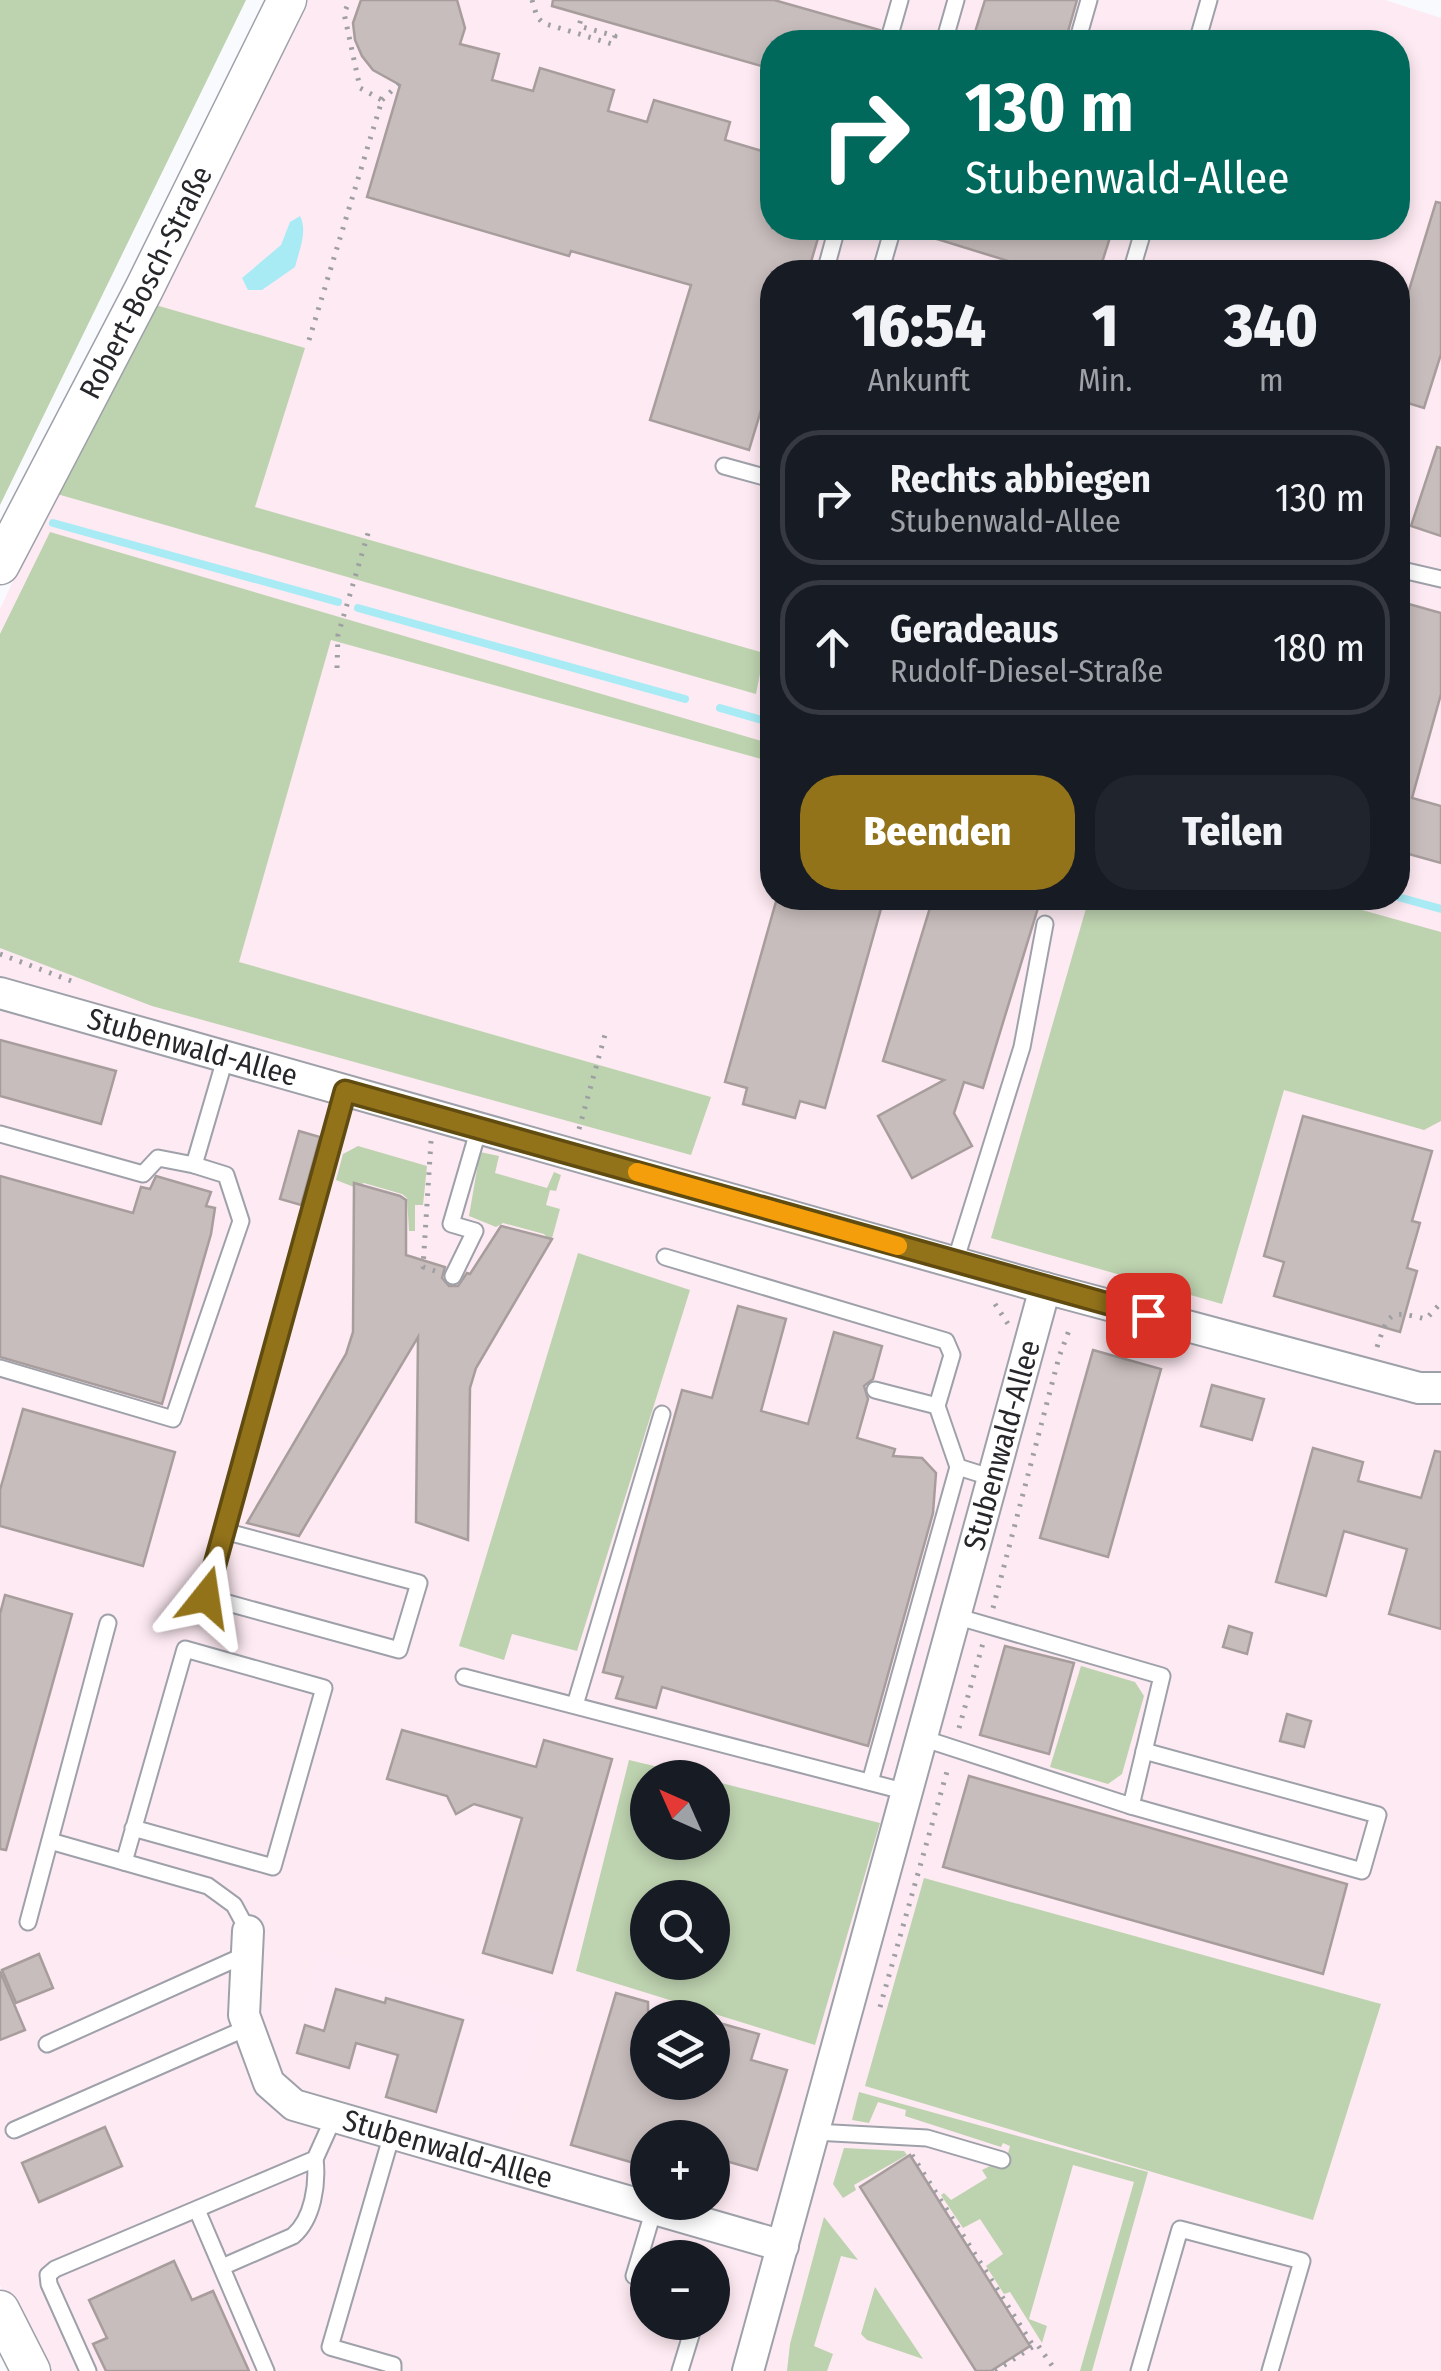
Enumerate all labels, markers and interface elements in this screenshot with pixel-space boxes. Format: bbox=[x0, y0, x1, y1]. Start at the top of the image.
text: 130 m bbox=[965, 66, 1134, 150]
icon: right bbox=[800, 70, 930, 200]
text: Stubenwald-Allee bbox=[965, 151, 1290, 205]
street label: Robert-Bosch-Straße bbox=[72, 160, 220, 405]
text: 16:54 bbox=[852, 290, 986, 362]
text: 1 bbox=[1092, 290, 1118, 362]
text: 340 bbox=[1224, 290, 1318, 362]
text: Ankunft bbox=[868, 361, 970, 399]
text: Min. bbox=[1078, 361, 1132, 399]
text: m bbox=[1259, 361, 1283, 399]
text: Rechts abbiegen bbox=[890, 456, 1151, 502]
icon: right bbox=[805, 470, 860, 525]
text: 130 m bbox=[1275, 475, 1365, 521]
text: Stubenwald-Allee bbox=[890, 502, 1121, 540]
text: Geradeaus bbox=[890, 606, 1058, 652]
icon: ahead bbox=[805, 620, 860, 675]
text: 180 m bbox=[1273, 625, 1365, 671]
text: Rudolf-Diesel-Straße bbox=[890, 652, 1163, 690]
button: Beenden bbox=[800, 775, 1075, 890]
button: Teilen bbox=[1095, 775, 1370, 890]
street label: Stubenwald-Allee bbox=[83, 1001, 302, 1094]
pin bbox=[1106, 1273, 1191, 1358]
icon: arrive bbox=[1121, 1288, 1176, 1343]
street label: Stubenwald-Allee bbox=[956, 1336, 1048, 1554]
position arrow bbox=[154, 1545, 258, 1649]
north arrow bbox=[630, 1760, 730, 1860]
map controls bbox=[630, 1760, 730, 2340]
button: search bbox=[630, 1880, 730, 1980]
button: layers bbox=[630, 2000, 730, 2100]
street label: Stubenwald-Allee bbox=[339, 2102, 557, 2197]
button: + bbox=[630, 2120, 730, 2220]
button: − bbox=[630, 2240, 730, 2340]

